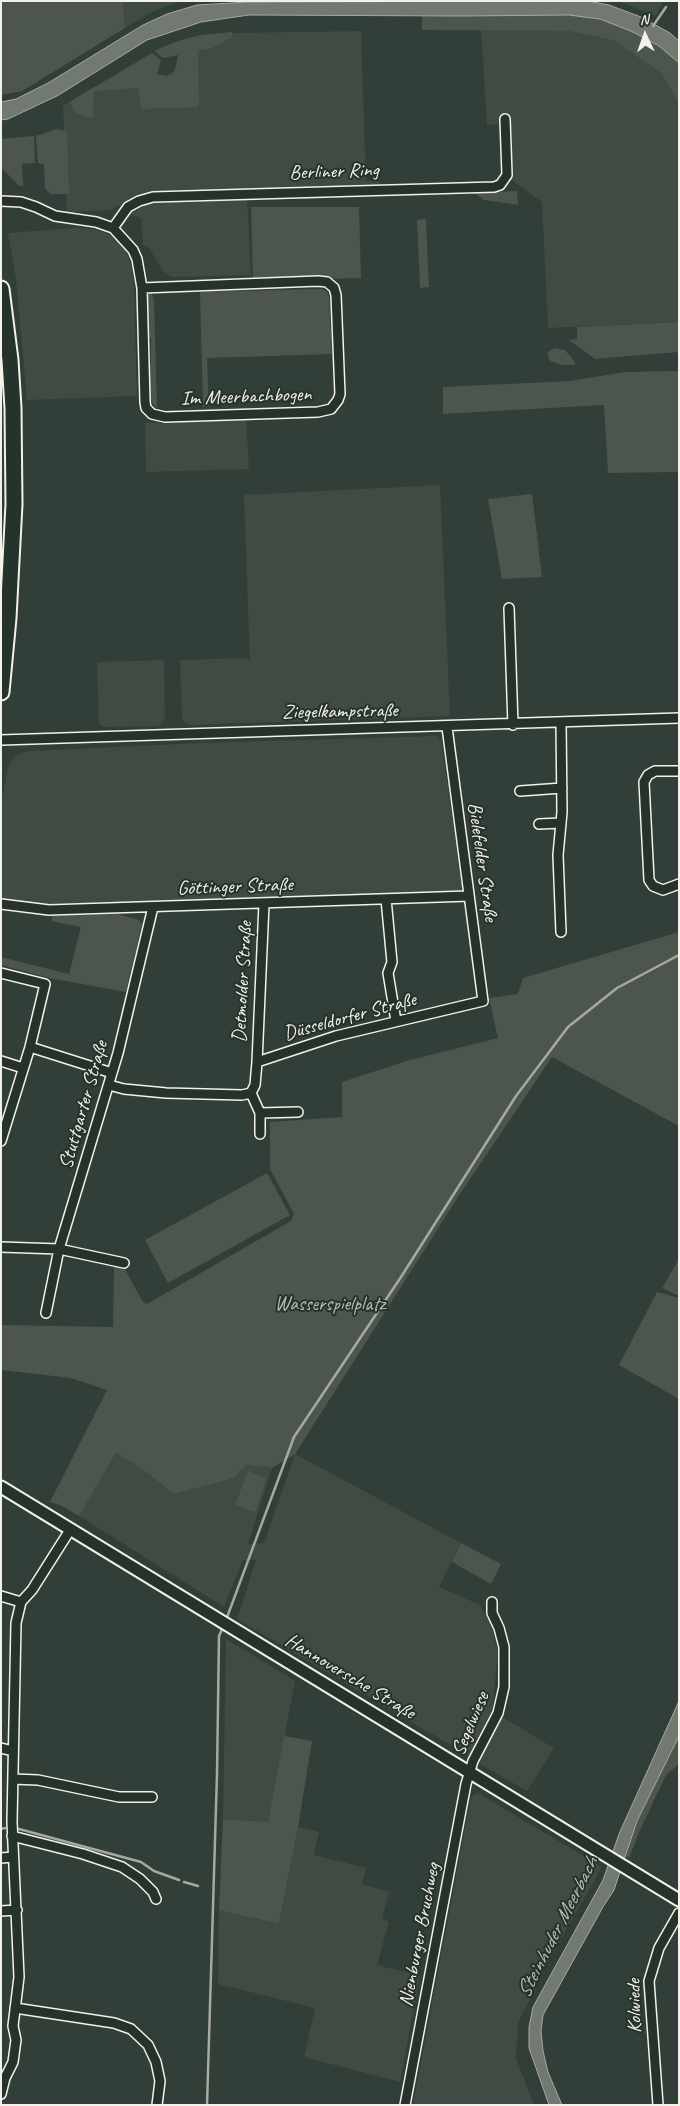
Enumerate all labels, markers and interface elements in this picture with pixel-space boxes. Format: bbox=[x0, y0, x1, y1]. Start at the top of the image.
north arrow bbox=[620, 10, 670, 60]
text: N bbox=[639, 11, 649, 28]
street label: Berliner Ring bbox=[289, 158, 379, 186]
street label: Im Meerbachbogen bbox=[180, 383, 312, 411]
street label: Ziegelkampstraße bbox=[282, 699, 398, 725]
street label: Bielefelder Straße bbox=[462, 801, 502, 923]
street label: Göttinger Straße bbox=[177, 873, 293, 901]
street label: Detmolder Straße bbox=[228, 921, 258, 1043]
street label: Düsseldorfer Straße bbox=[281, 988, 419, 1046]
street label: Stuttgarter Straße bbox=[54, 1038, 114, 1172]
park label: Wasserspielplatz bbox=[275, 1293, 385, 1317]
street label: Hannoversche Straße bbox=[281, 1629, 419, 1725]
street label: Segelwiese bbox=[447, 1689, 495, 1759]
water label: Steinhuder Meerbach bbox=[512, 1853, 604, 2003]
street label: Nienburger Bruchweg bbox=[394, 1861, 446, 2009]
street label: Kolwiede bbox=[623, 1979, 647, 2033]

